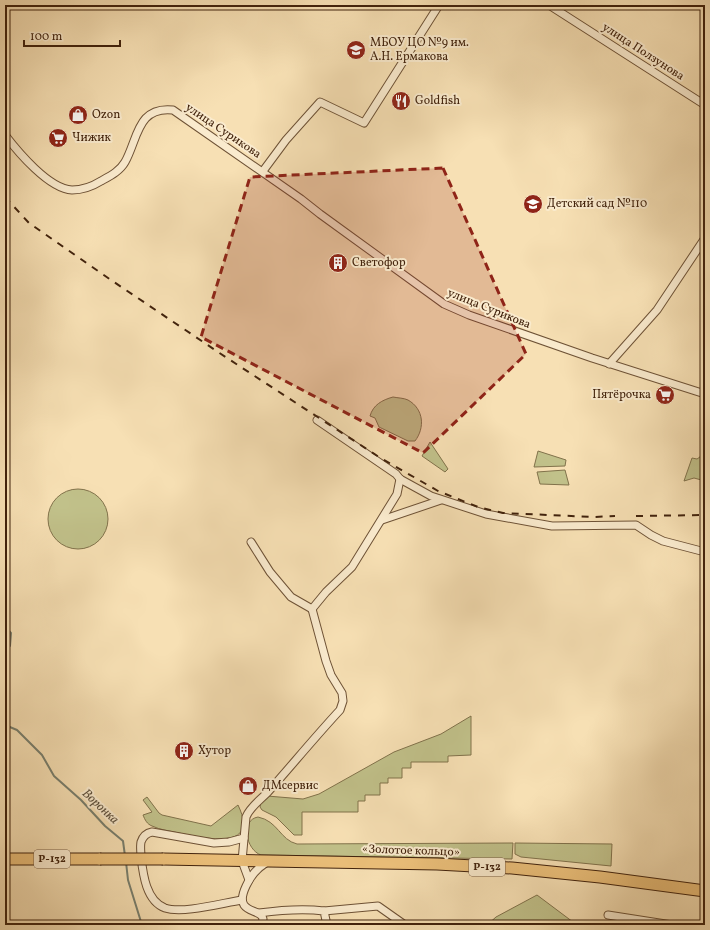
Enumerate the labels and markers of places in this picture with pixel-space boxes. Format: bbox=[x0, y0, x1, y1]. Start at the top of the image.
place label: МБОУ ЦО №9 им. А.Н. Ермакова bbox=[370, 35, 469, 65]
school or university icon: МБОУ ЦО №9 им. А.Н. Ермакова bbox=[345, 39, 367, 61]
restaurant icon: Goldfish bbox=[390, 90, 412, 112]
place label: Goldfish bbox=[415, 93, 460, 109]
shop icon: Ozon bbox=[67, 104, 89, 126]
place label: Ozon bbox=[92, 107, 120, 123]
supermarket icon: Чижик bbox=[47, 127, 69, 149]
place label: Чижик bbox=[72, 130, 112, 146]
school or university icon: Детский сад №110 bbox=[522, 193, 544, 215]
place label: Детский сад №110 bbox=[547, 196, 647, 212]
building icon: Светофор bbox=[327, 252, 349, 274]
place label: Светофор bbox=[352, 255, 406, 271]
supermarket icon: Пятёрочка bbox=[654, 384, 676, 406]
place label: Пятёрочка bbox=[592, 387, 651, 403]
building icon: Хутор bbox=[173, 740, 195, 762]
place label: Хутор bbox=[198, 743, 231, 759]
shop icon: ДМсервис bbox=[237, 775, 259, 797]
place label: ДМсервис bbox=[262, 778, 318, 794]

